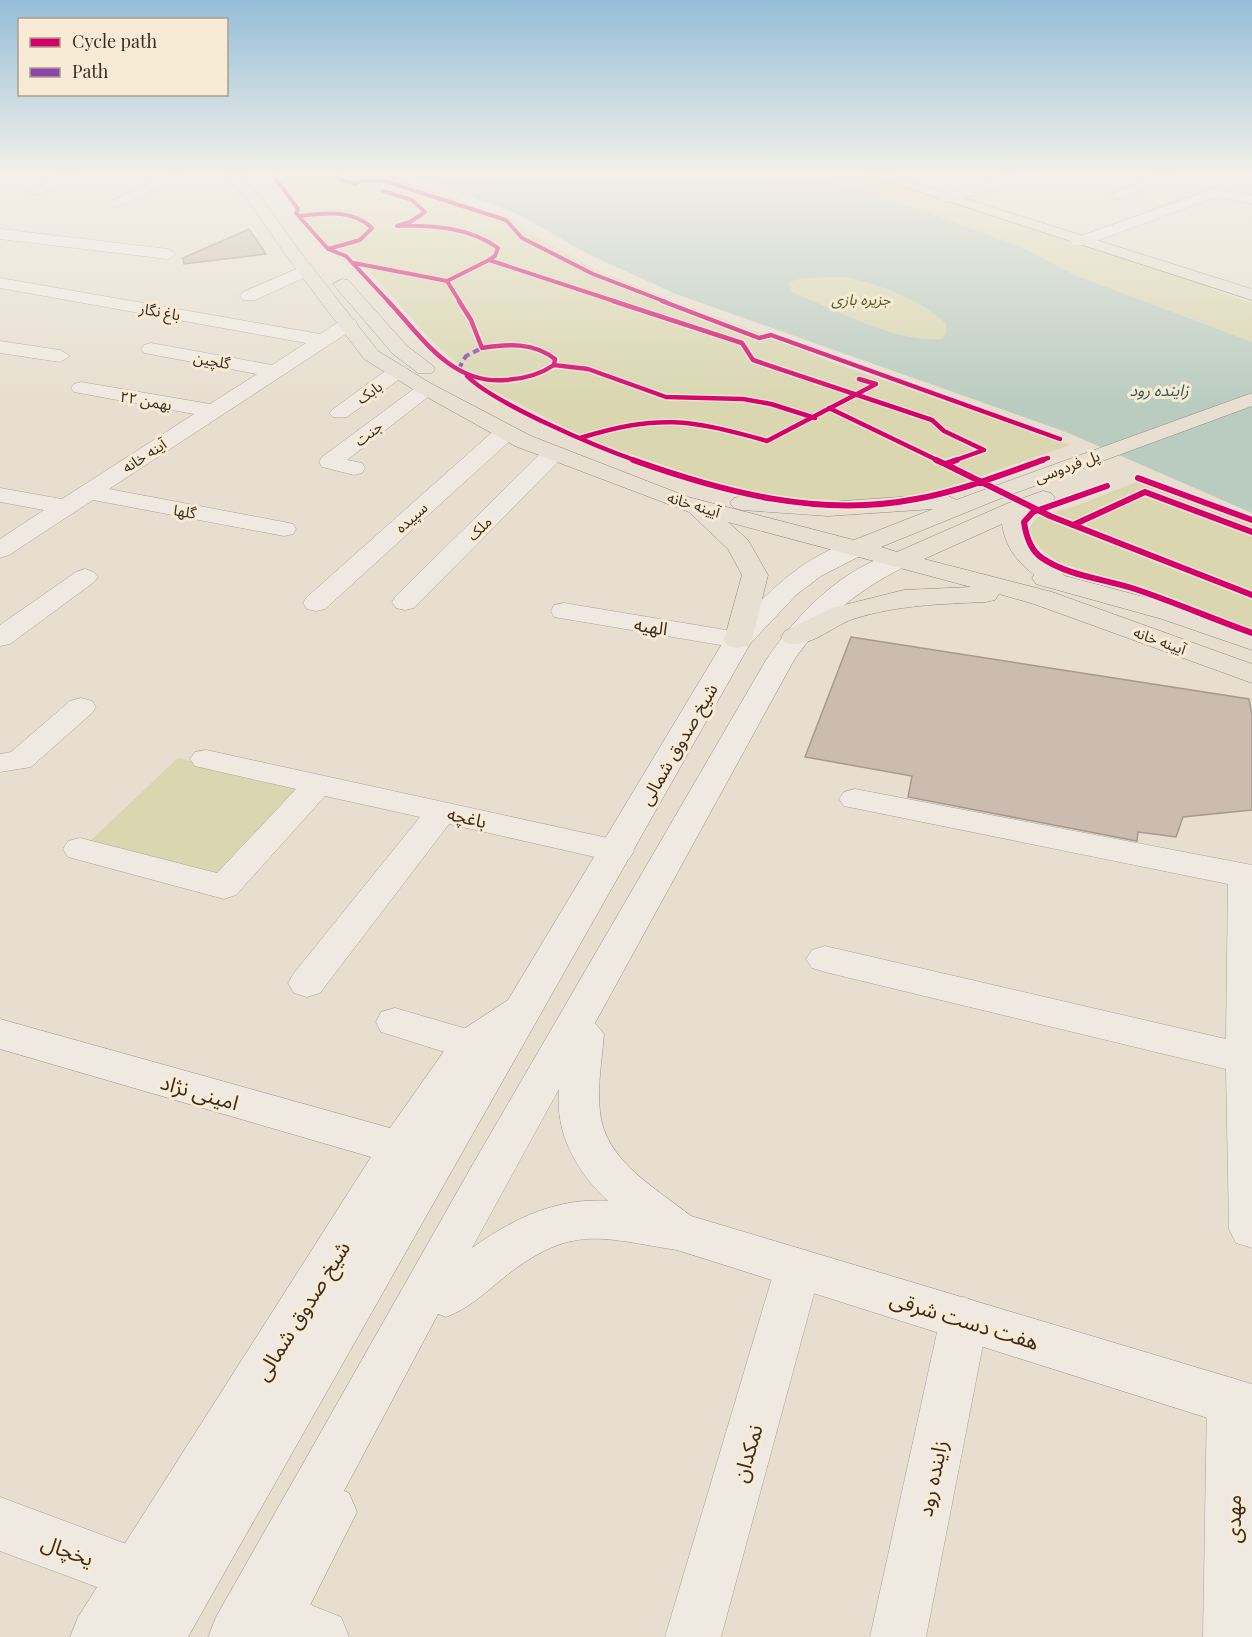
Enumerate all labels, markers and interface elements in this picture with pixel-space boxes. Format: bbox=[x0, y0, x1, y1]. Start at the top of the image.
legend bbox=[18, 18, 228, 96]
text: Cycle path bbox=[72, 29, 157, 53]
text: Path bbox=[72, 59, 109, 83]
park label: جزیره بازی bbox=[831, 289, 891, 309]
street label: باغ نگار bbox=[136, 297, 182, 327]
street label: گلچین bbox=[192, 347, 233, 374]
street label: بابک bbox=[352, 376, 386, 408]
water label: زاینده رود bbox=[1129, 379, 1189, 400]
street label: ۲۲ بهمن bbox=[119, 386, 173, 414]
street label: جنت bbox=[350, 416, 386, 450]
street label: آینه خانه bbox=[118, 433, 170, 477]
street label: پل فردوسی bbox=[1032, 445, 1103, 488]
street label: آیینه خانه bbox=[665, 486, 723, 522]
street label: سپیده bbox=[391, 497, 432, 538]
street label: گلها bbox=[172, 499, 199, 523]
street label: ملک bbox=[462, 511, 496, 545]
street label: الهیه bbox=[633, 612, 669, 640]
street label: آیینه خانه bbox=[1131, 621, 1190, 659]
street label: شیخ صدوق شمالی bbox=[633, 679, 724, 810]
street label: باغچه bbox=[445, 801, 489, 833]
street label: امینی نژاد bbox=[158, 1066, 242, 1116]
street label: شیخ صدوق شمالی bbox=[247, 1235, 358, 1387]
street label: هفت دست شرقی bbox=[887, 1283, 1043, 1355]
street label: نمکدان bbox=[724, 1421, 768, 1485]
street label: زاینده رود bbox=[909, 1437, 953, 1519]
street label: مهدی bbox=[1218, 1495, 1246, 1543]
street label: یخچال bbox=[38, 1527, 98, 1572]

